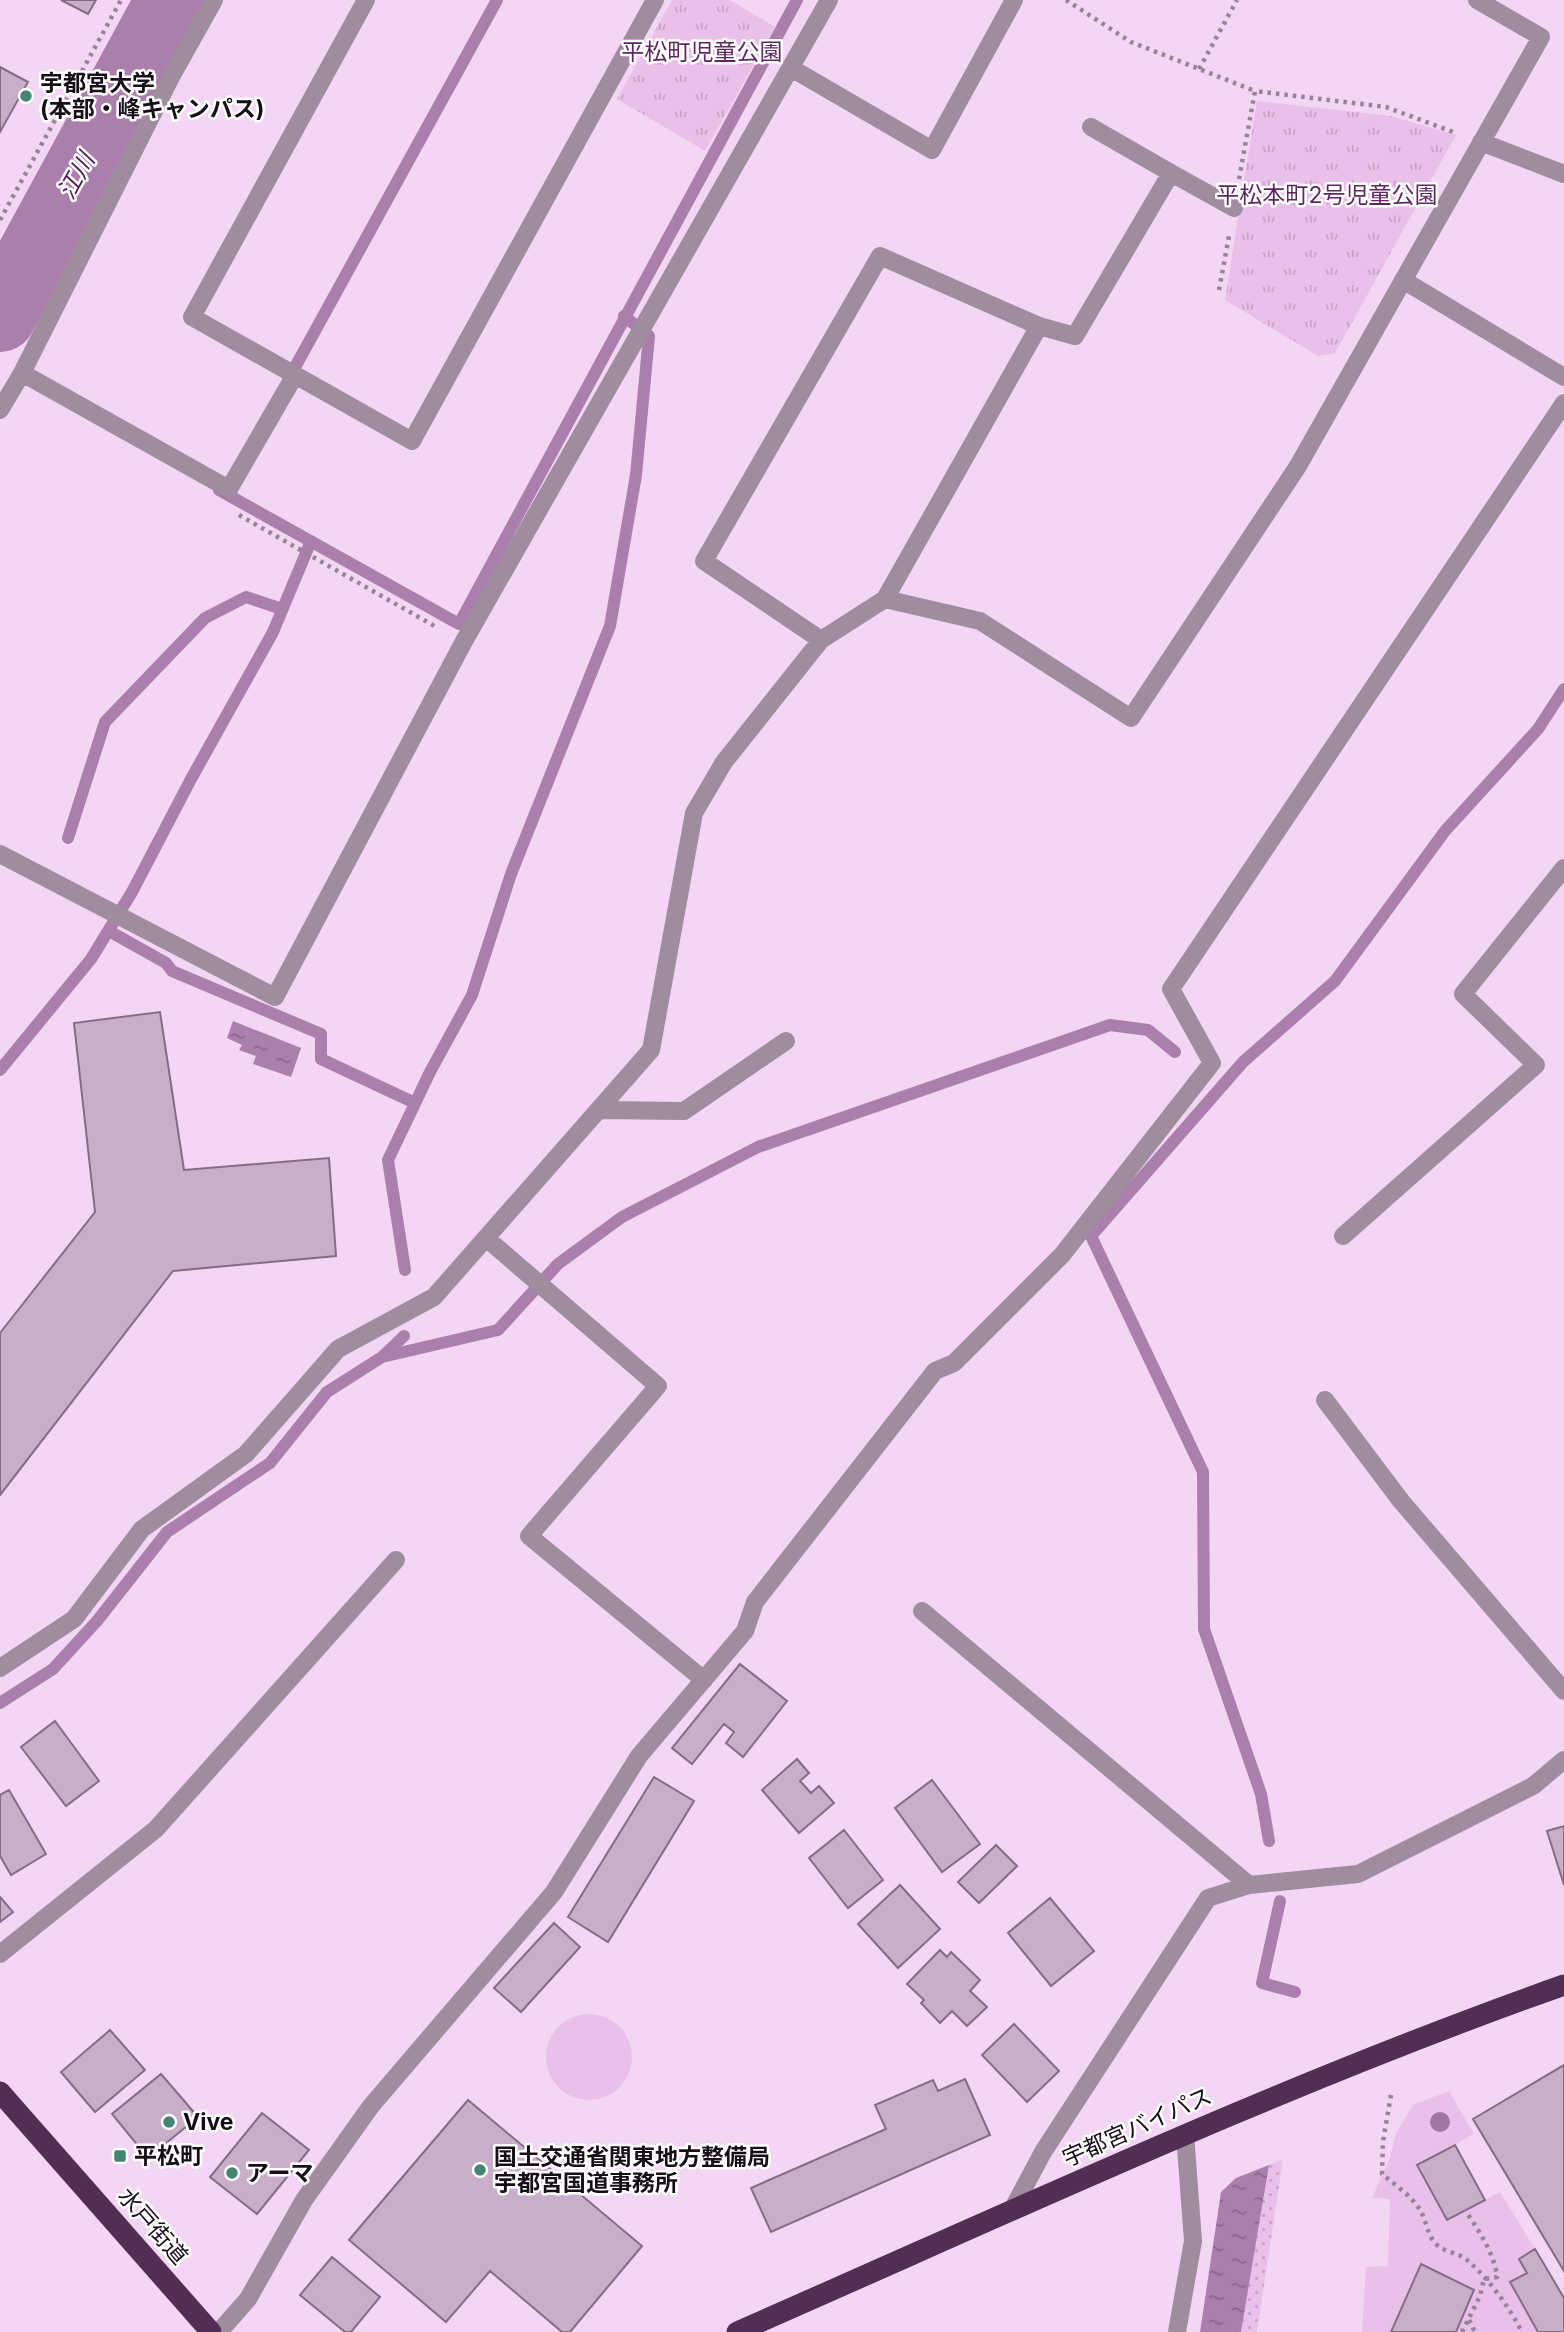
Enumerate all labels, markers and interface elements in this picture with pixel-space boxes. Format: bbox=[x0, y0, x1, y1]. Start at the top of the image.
park label: 平松町児童公園 bbox=[622, 38, 783, 66]
place label: 宇都宮大学 (本部・峰キャンパス) bbox=[40, 69, 264, 123]
marker: 宇都宮大学 (本部・峰キャンパス) bbox=[18, 88, 34, 104]
water label: 江川 bbox=[52, 145, 102, 204]
park label: 平松本町2号児童公園 bbox=[1216, 181, 1438, 209]
street label: 宇都宮バイパス bbox=[1058, 2082, 1216, 2172]
place label: Vive bbox=[183, 2108, 233, 2136]
marker: Vive bbox=[161, 2114, 177, 2130]
place label: 平松町 bbox=[134, 2142, 203, 2170]
place label: 国土交通省関東地方整備局 宇都宮国道事務所 bbox=[494, 2143, 770, 2197]
marker: 平松町 bbox=[112, 2148, 128, 2164]
place label: アーマ bbox=[246, 2159, 314, 2187]
marker: 国土交通省関東地方整備局 宇都宮国道事務所 bbox=[472, 2162, 488, 2178]
marker: アーマ bbox=[224, 2165, 240, 2181]
street label: 水戸街道 bbox=[112, 2182, 194, 2270]

